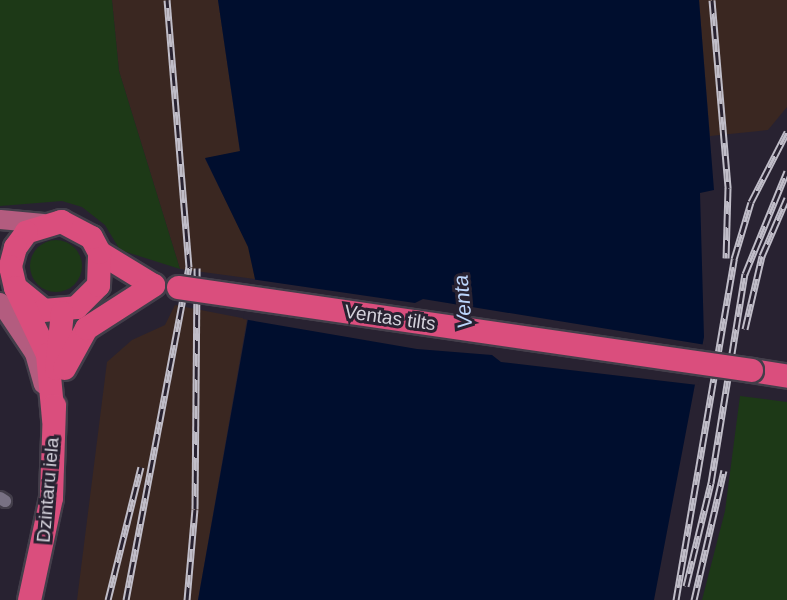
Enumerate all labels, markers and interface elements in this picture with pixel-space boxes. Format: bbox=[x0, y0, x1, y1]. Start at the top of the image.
water label: Venta bbox=[448, 274, 478, 330]
street label: Ventas tilts bbox=[343, 300, 437, 336]
street label: Dzintaru iela bbox=[32, 436, 64, 544]

